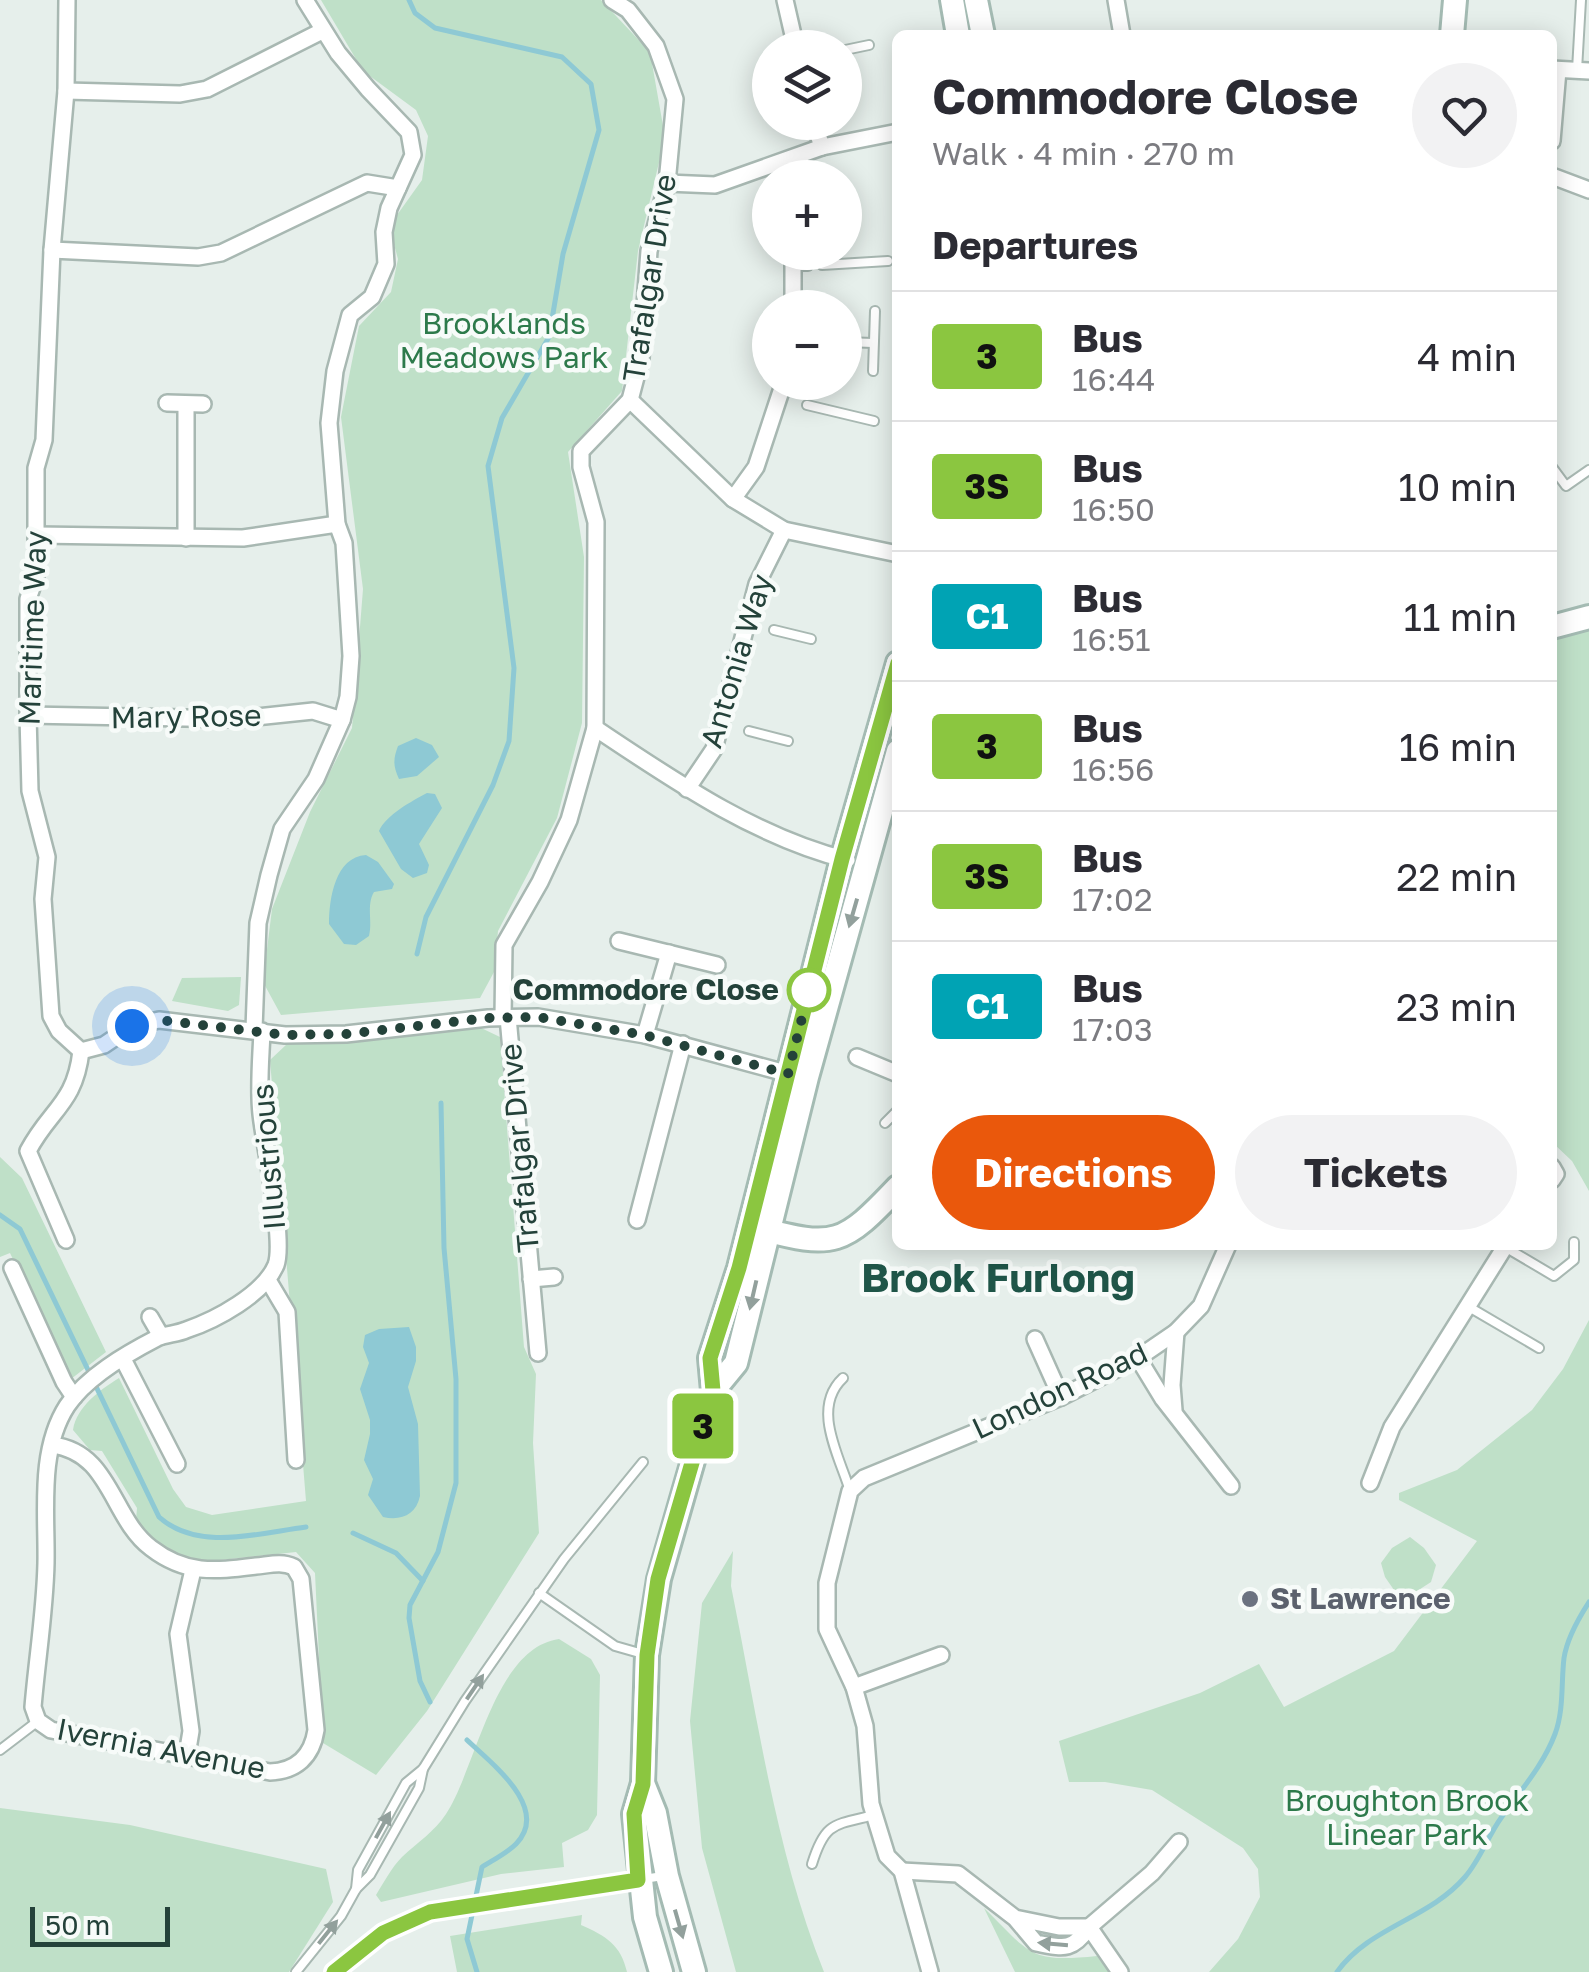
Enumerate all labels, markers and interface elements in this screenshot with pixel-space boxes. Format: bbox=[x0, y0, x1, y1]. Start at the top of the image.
map controls bbox=[752, 30, 862, 400]
button: layers bbox=[752, 30, 862, 140]
button: heart bbox=[1412, 63, 1517, 168]
text: Commodore Close bbox=[932, 67, 1358, 125]
text: Walk · 4 min · 270 m bbox=[932, 134, 1235, 172]
button: + bbox=[752, 160, 862, 270]
street label: Trafalgar Drive bbox=[615, 171, 683, 384]
text: Departures bbox=[932, 222, 1138, 267]
button: − bbox=[752, 290, 862, 400]
park label: Brooklands Meadows Park bbox=[400, 305, 609, 375]
text: Bus bbox=[1072, 315, 1143, 360]
text: 4 min bbox=[1417, 334, 1517, 379]
text: 3 bbox=[976, 335, 998, 377]
text: 16:44 bbox=[1072, 360, 1156, 398]
text: Bus bbox=[1072, 445, 1143, 490]
text: 10 min bbox=[1398, 464, 1517, 509]
text: 3S bbox=[965, 465, 1009, 507]
text: 16:50 bbox=[1072, 490, 1155, 528]
street label: Maritime Way bbox=[11, 530, 53, 726]
street label: Antonia Way bbox=[693, 569, 780, 752]
text: Bus bbox=[1072, 575, 1143, 620]
text: 11 min bbox=[1403, 594, 1517, 639]
text: C1 bbox=[966, 595, 1008, 637]
text: 16:51 bbox=[1072, 620, 1151, 658]
street label: Mary Rose bbox=[110, 697, 262, 735]
text: Bus bbox=[1072, 705, 1143, 750]
text: 16 min bbox=[1399, 724, 1517, 769]
text: 3 bbox=[976, 725, 998, 767]
text: 16:56 bbox=[1072, 750, 1154, 788]
text: Bus bbox=[1072, 835, 1143, 880]
text: 22 min bbox=[1396, 854, 1517, 899]
text: 3S bbox=[965, 855, 1009, 897]
text: 17:02 bbox=[1072, 880, 1152, 918]
one-way arrow bbox=[845, 898, 861, 929]
text: Bus bbox=[1072, 965, 1143, 1010]
marker: Commodore Close bbox=[788, 969, 830, 1011]
place label: Commodore Close bbox=[513, 971, 779, 1007]
text: 23 min bbox=[1396, 984, 1517, 1029]
text: C1 bbox=[966, 985, 1008, 1027]
your location bbox=[107, 1001, 157, 1051]
text: 17:03 bbox=[1072, 1010, 1153, 1048]
street label: Trafalgar Drive bbox=[492, 1042, 546, 1254]
street label: Illustrious bbox=[244, 1083, 292, 1232]
button: Directions bbox=[932, 1115, 1215, 1230]
button: Tickets bbox=[1235, 1115, 1517, 1230]
district label: Brook Furlong bbox=[861, 1253, 1135, 1301]
one-way arrow bbox=[745, 1280, 760, 1311]
street label: London Road bbox=[966, 1334, 1153, 1446]
line badge: 3 bbox=[670, 1394, 736, 1458]
text: 3 bbox=[692, 1405, 714, 1447]
place label: St Lawrence bbox=[1270, 1580, 1451, 1616]
marker: St Lawrence bbox=[1239, 1588, 1261, 1610]
one-way arrow bbox=[465, 1674, 484, 1701]
street label: Ivernia Avenue bbox=[54, 1710, 268, 1786]
park label: Broughton Brook Linear Park bbox=[1285, 1782, 1529, 1852]
one-way arrow bbox=[374, 1811, 391, 1840]
scale bar bbox=[30, 1902, 170, 1946]
text: 50 m bbox=[45, 1908, 110, 1941]
one-way arrow bbox=[672, 1909, 688, 1940]
one-way arrow bbox=[317, 1919, 338, 1944]
one-way arrow bbox=[1037, 1936, 1068, 1952]

